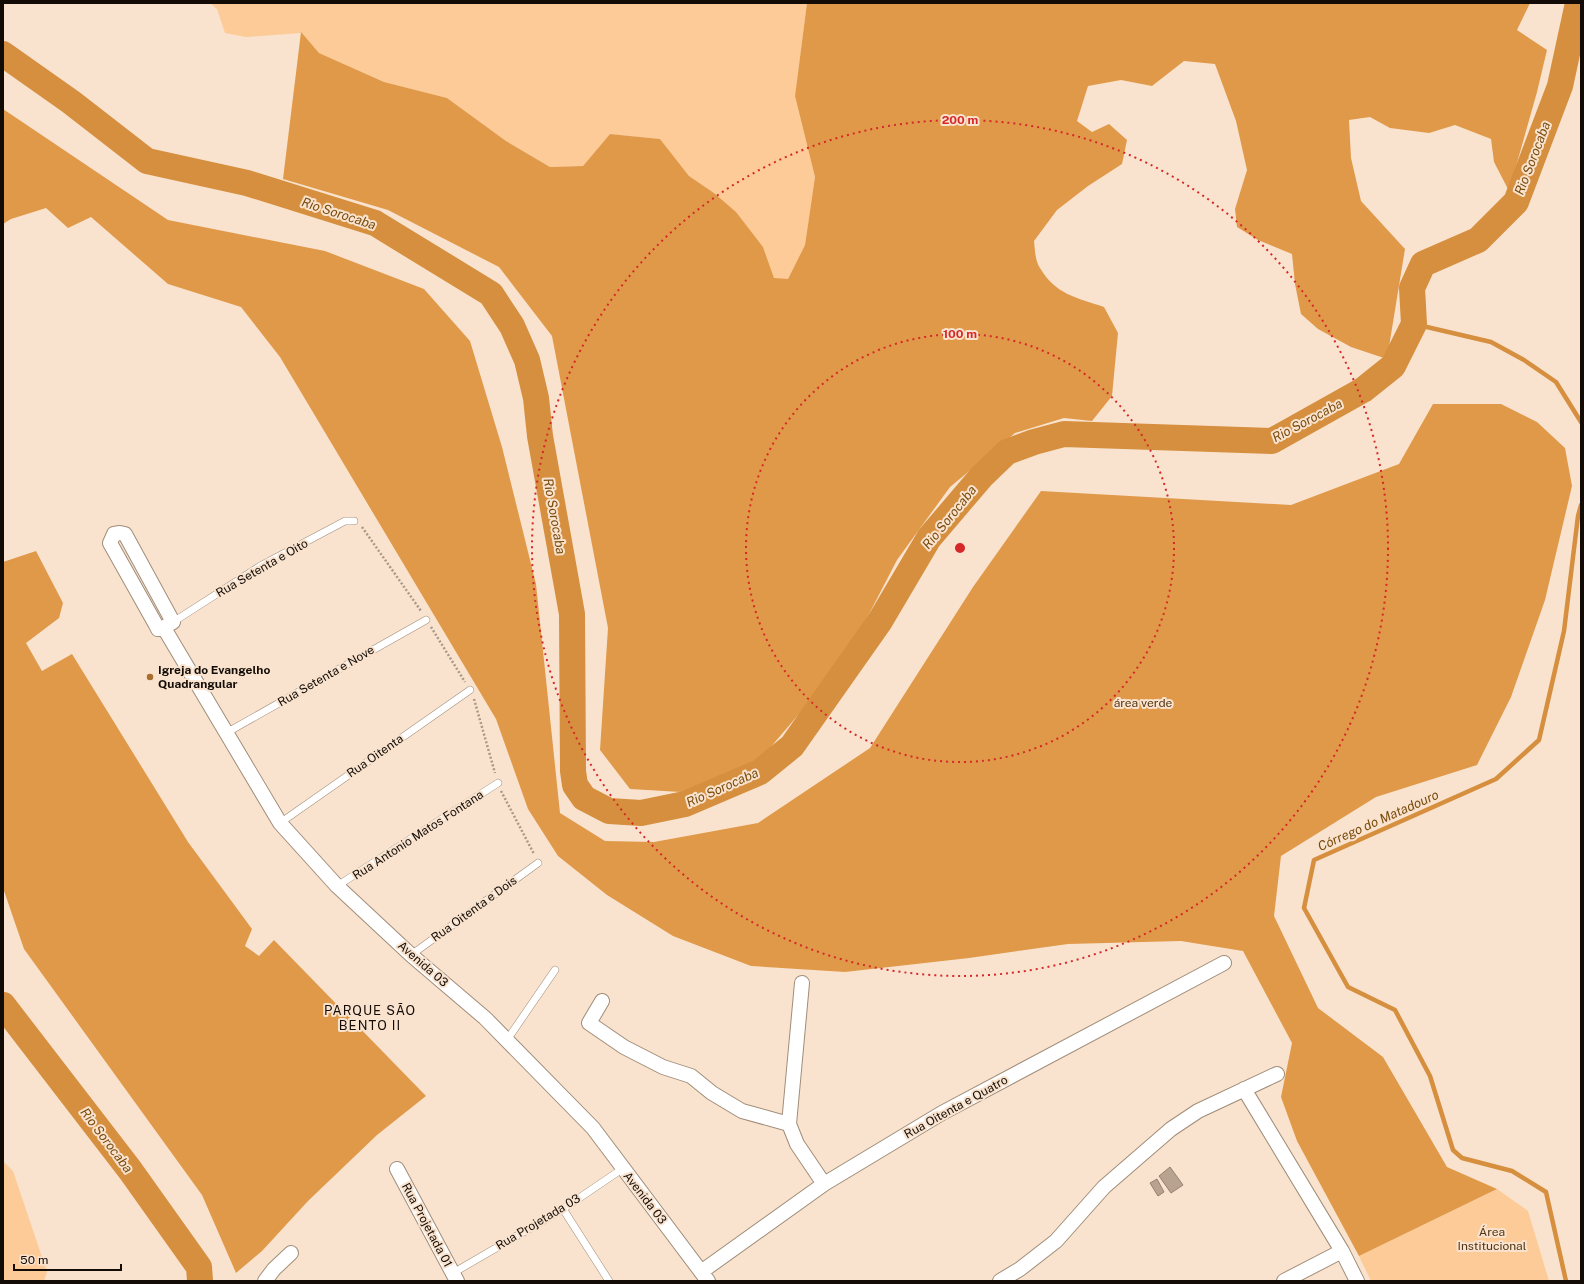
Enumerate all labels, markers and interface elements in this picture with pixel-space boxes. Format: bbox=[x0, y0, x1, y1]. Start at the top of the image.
text: 200 m bbox=[942, 113, 978, 127]
water label: Rio Sorocaba bbox=[1512, 119, 1553, 197]
water label: Rio Sorocaba bbox=[300, 194, 378, 233]
text: 100 m bbox=[943, 327, 977, 341]
water label: Rio Sorocaba bbox=[1270, 396, 1345, 445]
water label: Rio Sorocaba bbox=[540, 477, 569, 555]
water label: Rio Sorocaba bbox=[919, 483, 980, 552]
street label: Rua Setenta e Oito bbox=[214, 536, 311, 600]
centre of rings bbox=[953, 541, 967, 555]
street label: Rua Setenta e Nove bbox=[275, 643, 377, 709]
place label: Igreja do Evangelho Quadrangular bbox=[158, 663, 270, 691]
marker: Igreja do Evangelho Quadrangular bbox=[145, 672, 155, 682]
park label: área verde bbox=[1114, 696, 1173, 710]
street label: Rua Oitenta bbox=[344, 731, 406, 781]
water label: Rio Sorocaba bbox=[684, 765, 761, 810]
street label: Rua Antonio Matos Fontana bbox=[350, 787, 486, 883]
water label: Córrego do Matadouro bbox=[1315, 787, 1441, 854]
street label: Rua Oitenta e Dois bbox=[429, 873, 519, 945]
street label: Avenida 03 bbox=[395, 938, 451, 990]
district label: PARQUE SÃO BENTO II bbox=[324, 1003, 416, 1033]
street label: Rua Oitenta e Quatro bbox=[902, 1073, 1010, 1141]
water label: Rio Sorocaba bbox=[77, 1105, 136, 1176]
street label: Avenida 03 bbox=[620, 1169, 670, 1227]
street label: Rua Projetada 01 bbox=[399, 1180, 455, 1270]
street label: Rua Projetada 03 bbox=[493, 1191, 583, 1253]
park label: Área Institucional bbox=[1458, 1225, 1527, 1253]
scale bar bbox=[14, 1246, 121, 1272]
text: 50 m bbox=[20, 1253, 48, 1267]

